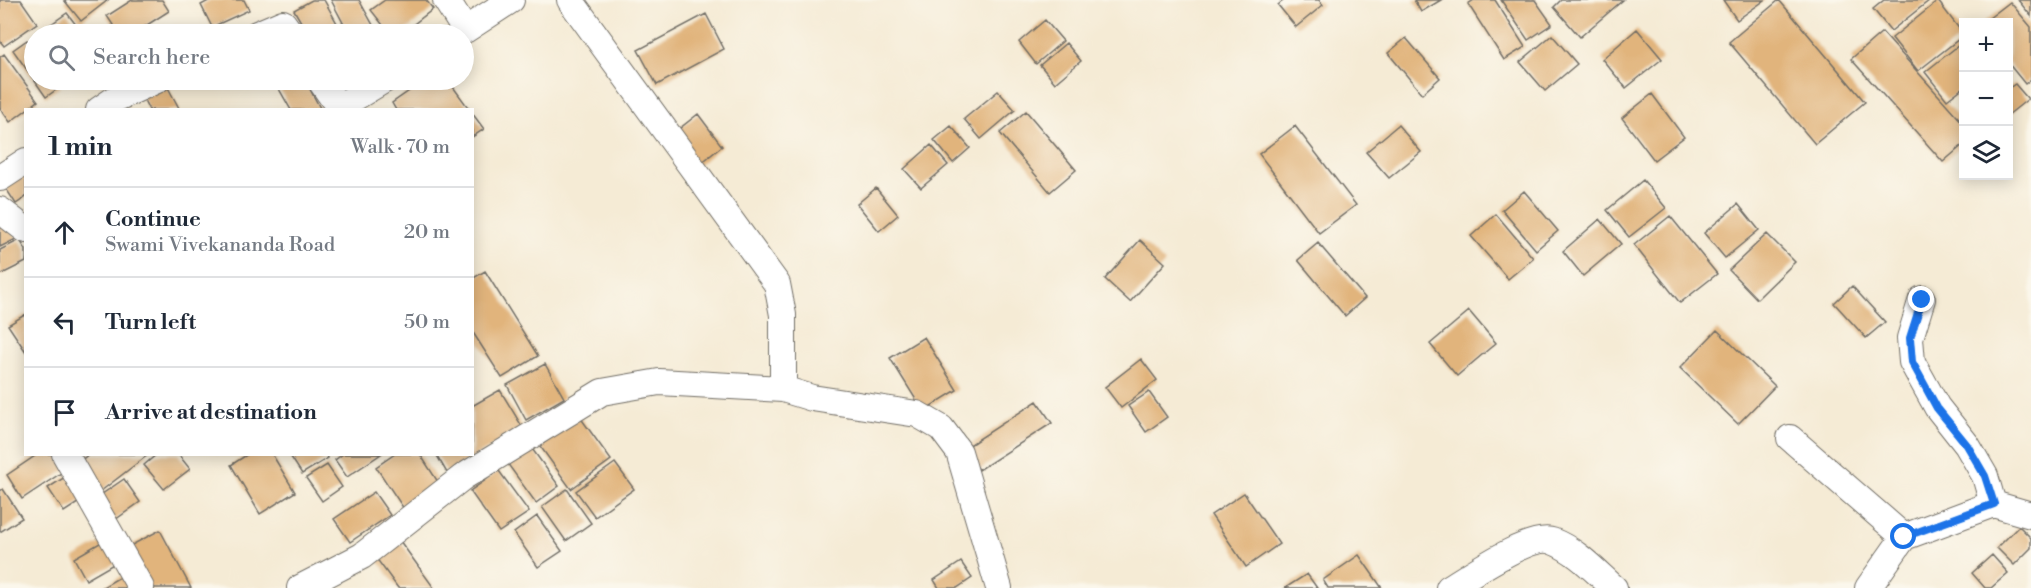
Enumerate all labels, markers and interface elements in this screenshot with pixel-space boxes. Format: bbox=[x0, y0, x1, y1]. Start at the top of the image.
map controls bbox=[1959, 18, 2013, 180]
button: + bbox=[1959, 18, 2013, 72]
search box bbox=[24, 24, 474, 90]
icon: search bbox=[45, 41, 78, 74]
text: Search here bbox=[93, 44, 210, 71]
button: − bbox=[1959, 72, 2013, 126]
button: layers bbox=[1959, 126, 2013, 180]
text: 1 min bbox=[48, 131, 113, 163]
text: Walk · 70 m bbox=[351, 135, 450, 160]
text: Continue bbox=[105, 206, 201, 233]
icon: ahead bbox=[48, 216, 81, 249]
text: 20 m bbox=[404, 220, 450, 245]
text: Swami Vivekananda Road bbox=[105, 233, 335, 258]
route end bbox=[1908, 286, 1934, 312]
icon: left bbox=[48, 306, 81, 339]
text: Turn left bbox=[105, 309, 196, 336]
text: 50 m bbox=[404, 310, 450, 335]
icon: arrive bbox=[48, 396, 81, 429]
text: Arrive at destination bbox=[105, 399, 317, 426]
route start bbox=[1890, 523, 1916, 549]

